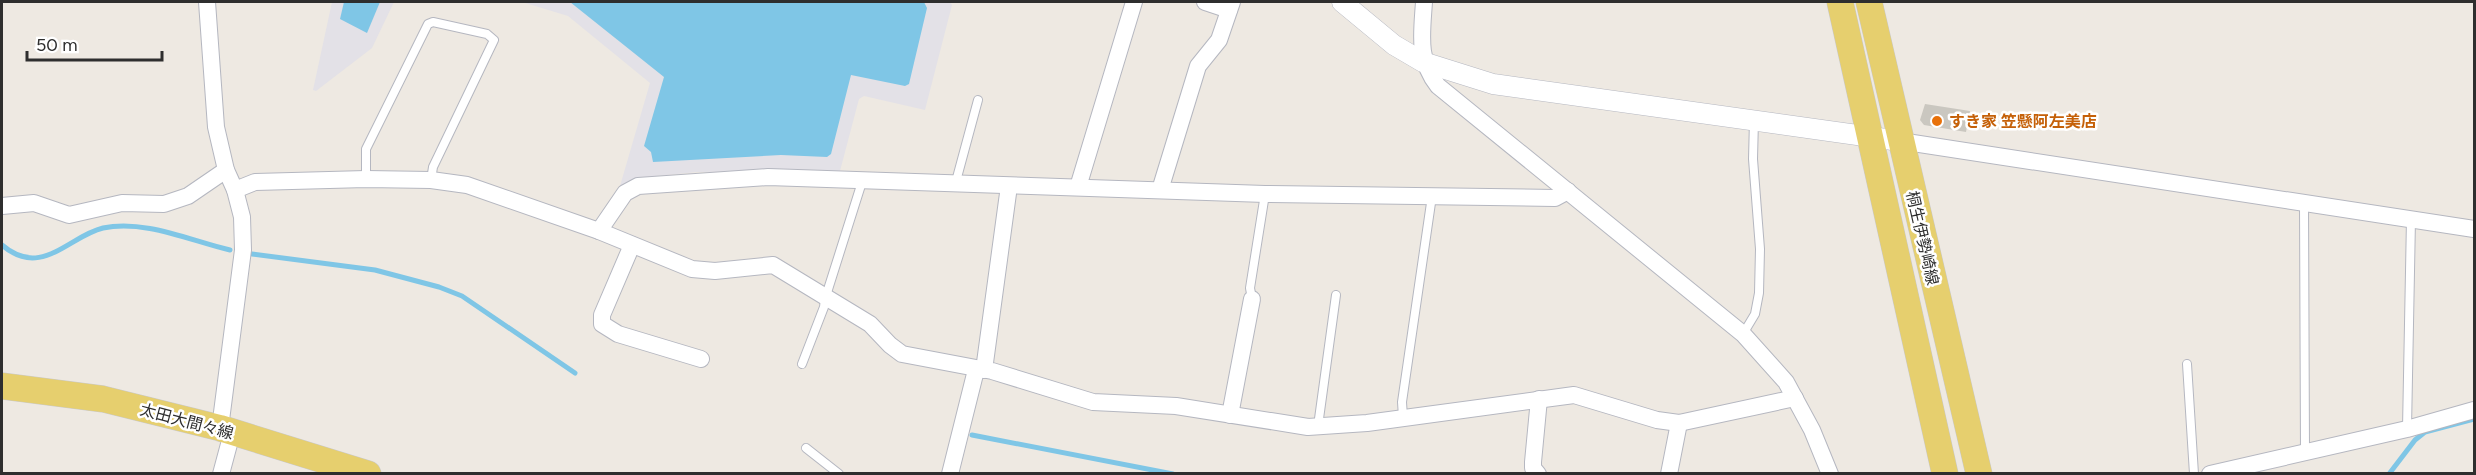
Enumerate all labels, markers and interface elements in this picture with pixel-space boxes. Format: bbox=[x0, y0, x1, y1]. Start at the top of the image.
scale bar bbox=[27, 24, 162, 62]
text: 50 m bbox=[36, 34, 78, 56]
place label: すき家 笠懸阿左美店 bbox=[1949, 112, 2097, 131]
marker: すき家 笠懸阿左美店 bbox=[1930, 114, 1944, 128]
street label: 桐生伊勢崎線 bbox=[1902, 189, 1943, 287]
street label: 太田大間々線 bbox=[138, 400, 236, 443]

